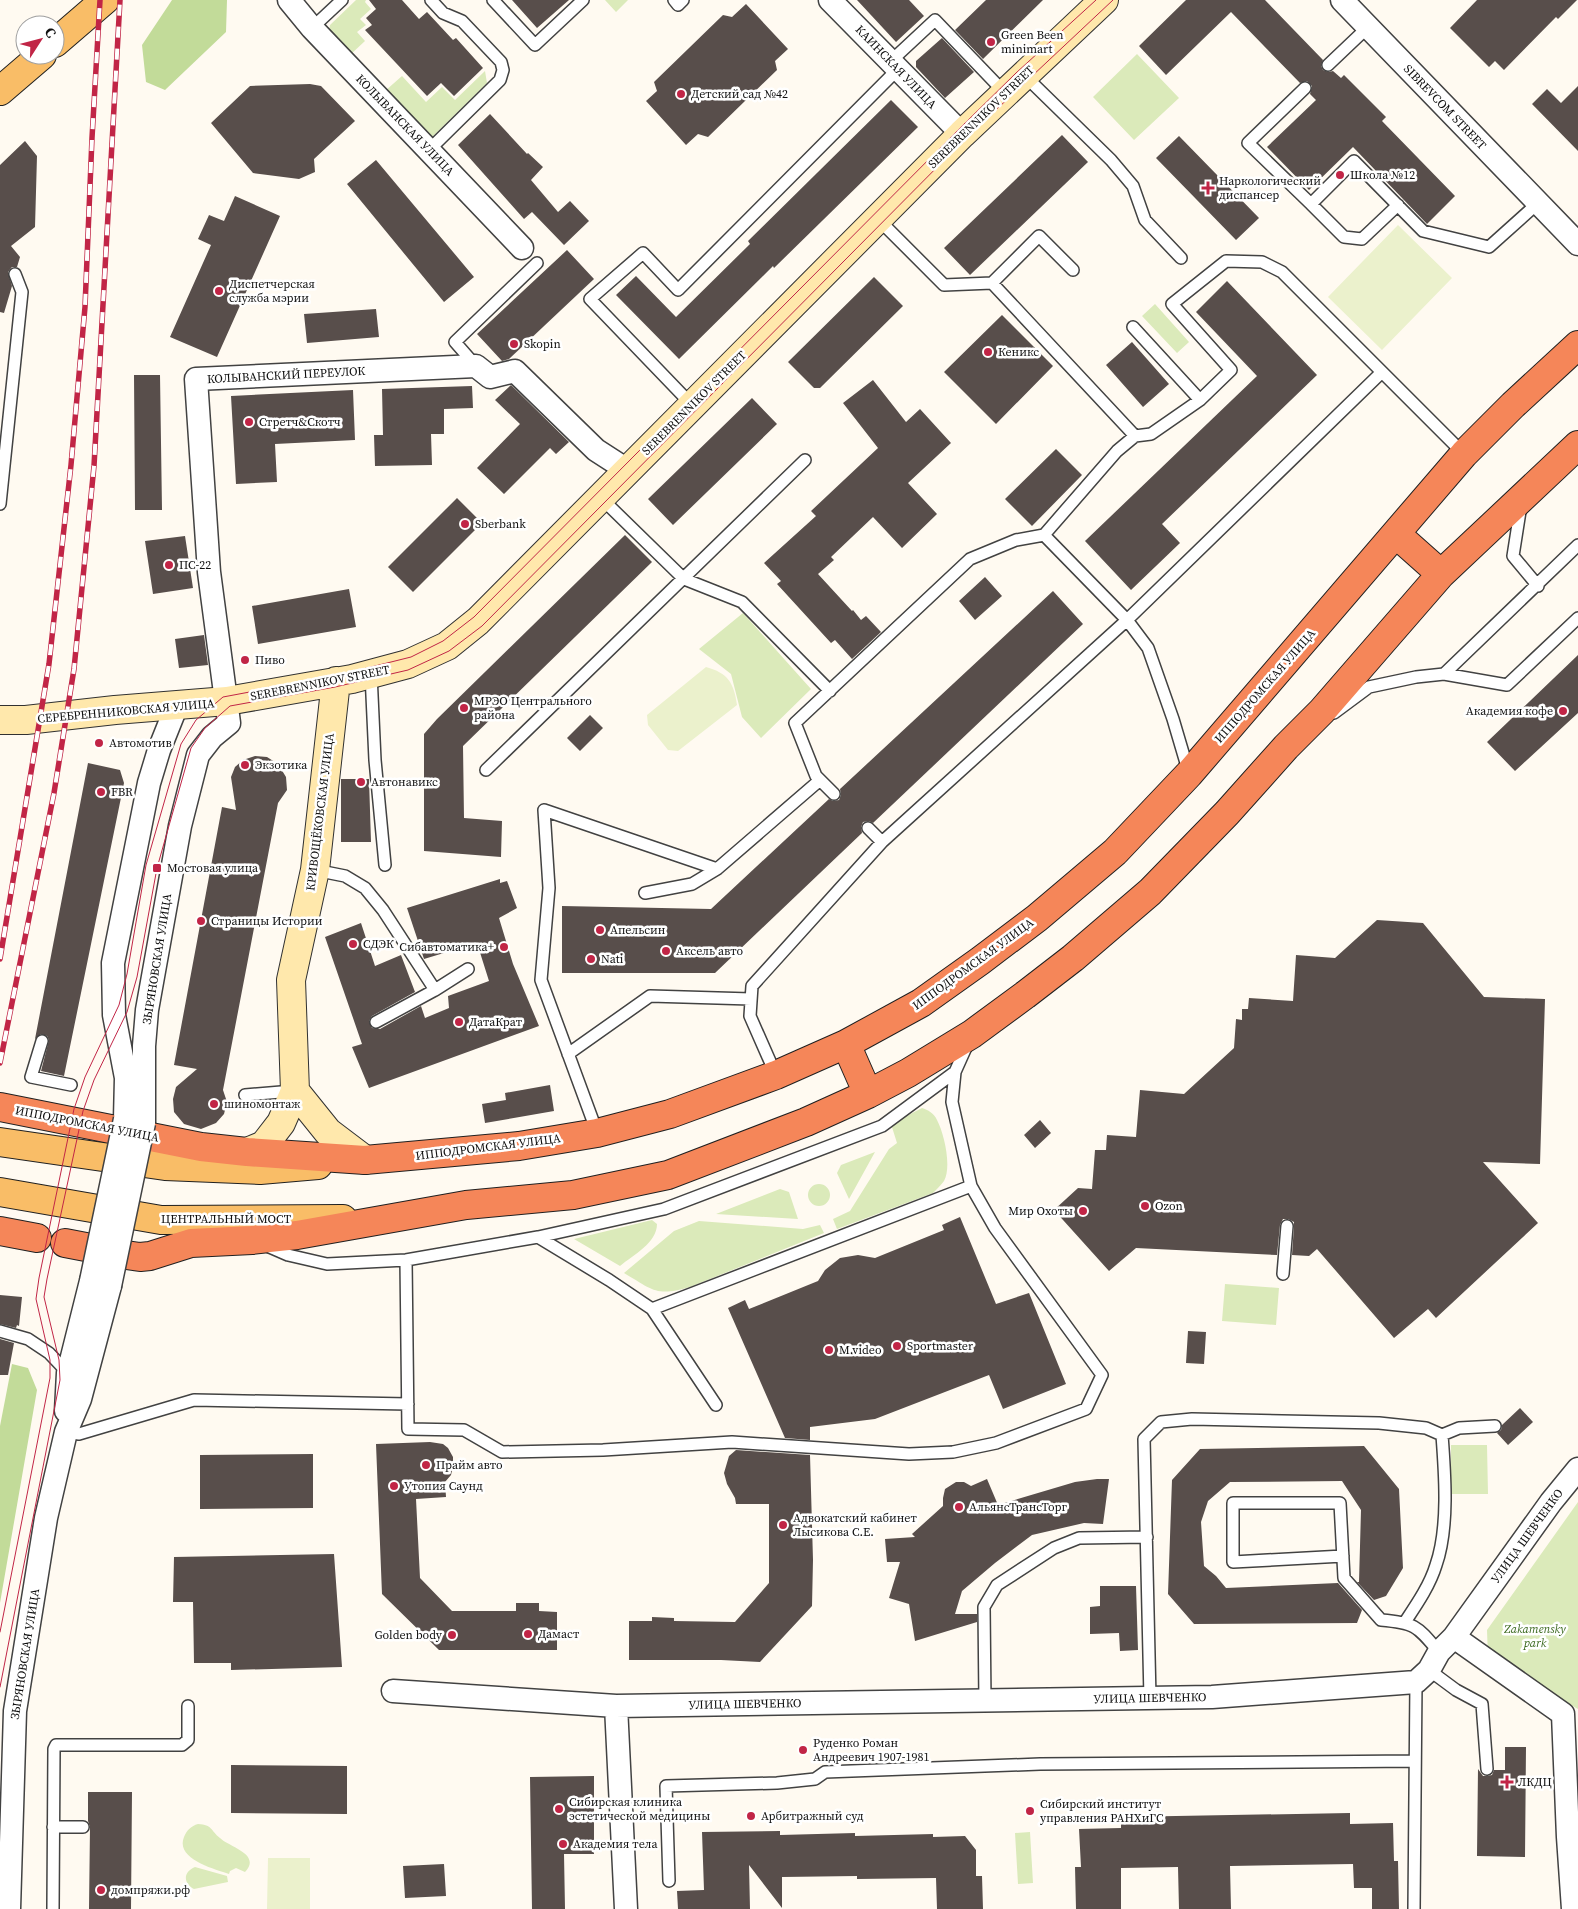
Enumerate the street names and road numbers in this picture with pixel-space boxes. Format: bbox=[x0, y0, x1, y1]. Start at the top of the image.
street label: КАИНСКАЯ УЛИЦА bbox=[852, 22, 940, 112]
street label: SIBREVCOM STREET bbox=[1400, 61, 1490, 153]
street label: SEREBRENNIKOV STREET bbox=[925, 62, 1038, 172]
street label: КОЛЫВАНСКАЯ УЛИЦА bbox=[352, 71, 458, 179]
street label: SEREBRENNIKOV STREET bbox=[638, 347, 750, 459]
street label: КОЛЫВАНСКИЙ ПЕРЕУЛОК bbox=[207, 363, 366, 387]
street label: ИППОДРОМСКАЯ УЛИЦА bbox=[1211, 626, 1319, 746]
street label: SEREBRENNIKOV STREET bbox=[249, 662, 392, 704]
street label: СЕРЕБРЕННИКОВСКАЯ УЛИЦА bbox=[37, 695, 215, 727]
street label: КРИВОЩЁКОВСКАЯ УЛИЦА bbox=[302, 732, 338, 892]
street label: ЗЫРЯНОВСКАЯ УЛИЦА bbox=[139, 892, 175, 1026]
street label: ИППОДРОМСКАЯ УЛИЦА bbox=[909, 915, 1037, 1013]
street label: ИППОДРОМСКАЯ УЛИЦА bbox=[14, 1102, 160, 1146]
street label: ИППОДРОМСКАЯ УЛИЦА bbox=[414, 1130, 562, 1164]
street label: ЦЕНТРАЛЬНЫЙ МОСТ bbox=[161, 1211, 292, 1227]
street label: УЛИЦА ШЕВЧЕНКО bbox=[1487, 1486, 1567, 1586]
street label: ЗЫРЯНОВСКАЯ УЛИЦА bbox=[7, 1587, 43, 1721]
street label: УЛИЦА ШЕВЧЕНКО bbox=[1093, 1689, 1207, 1707]
street label: УЛИЦА ШЕВЧЕНКО bbox=[688, 1695, 802, 1713]

